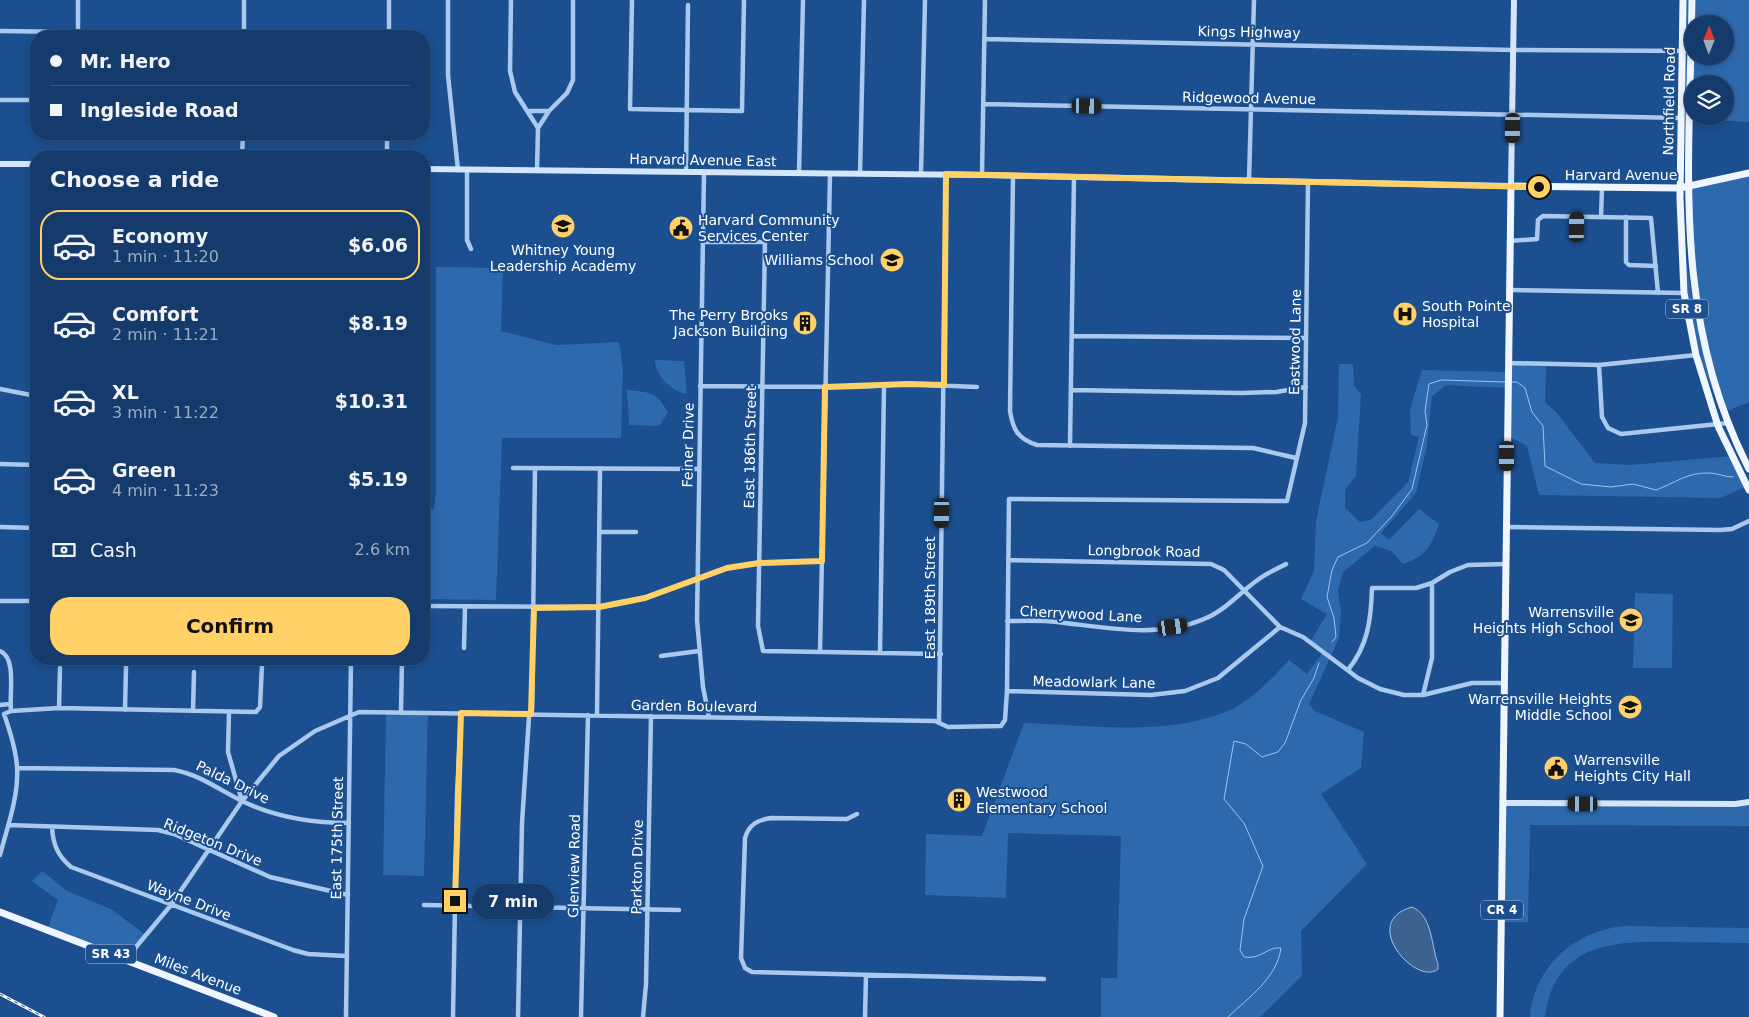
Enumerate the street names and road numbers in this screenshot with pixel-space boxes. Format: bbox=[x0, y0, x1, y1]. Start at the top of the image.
street label: Kings Highway bbox=[1197, 23, 1301, 41]
street label: Northfield Road bbox=[1660, 46, 1678, 156]
street label: Ridgewood Avenue bbox=[1182, 89, 1316, 107]
street label: Harvard Avenue East bbox=[629, 151, 777, 169]
street label: Harvard Avenue bbox=[1565, 167, 1677, 183]
street label: Eastwood Lane bbox=[1286, 289, 1304, 395]
road number: SR 8 bbox=[1666, 300, 1708, 318]
street label: East 186th Street bbox=[741, 385, 759, 508]
street label: Feiner Drive bbox=[679, 402, 697, 488]
street label: East 189th Street bbox=[922, 536, 938, 659]
street label: Longbrook Road bbox=[1087, 542, 1201, 560]
street label: Cherrywood Lane bbox=[1019, 603, 1143, 625]
street label: Meadowlark Lane bbox=[1032, 673, 1156, 691]
street label: Garden Boulevard bbox=[631, 697, 757, 715]
street label: Palda Drive bbox=[194, 757, 272, 807]
street label: East 175th Street bbox=[328, 776, 346, 899]
street label: Glenview Road bbox=[565, 814, 583, 918]
street label: Ridgeton Drive bbox=[161, 815, 265, 869]
street label: Parkton Drive bbox=[628, 819, 646, 915]
street label: Wayne Drive bbox=[145, 877, 233, 923]
road number: CR 4 bbox=[1481, 900, 1523, 920]
road number: SR 43 bbox=[86, 944, 136, 964]
street label: Miles Avenue bbox=[152, 950, 244, 998]

